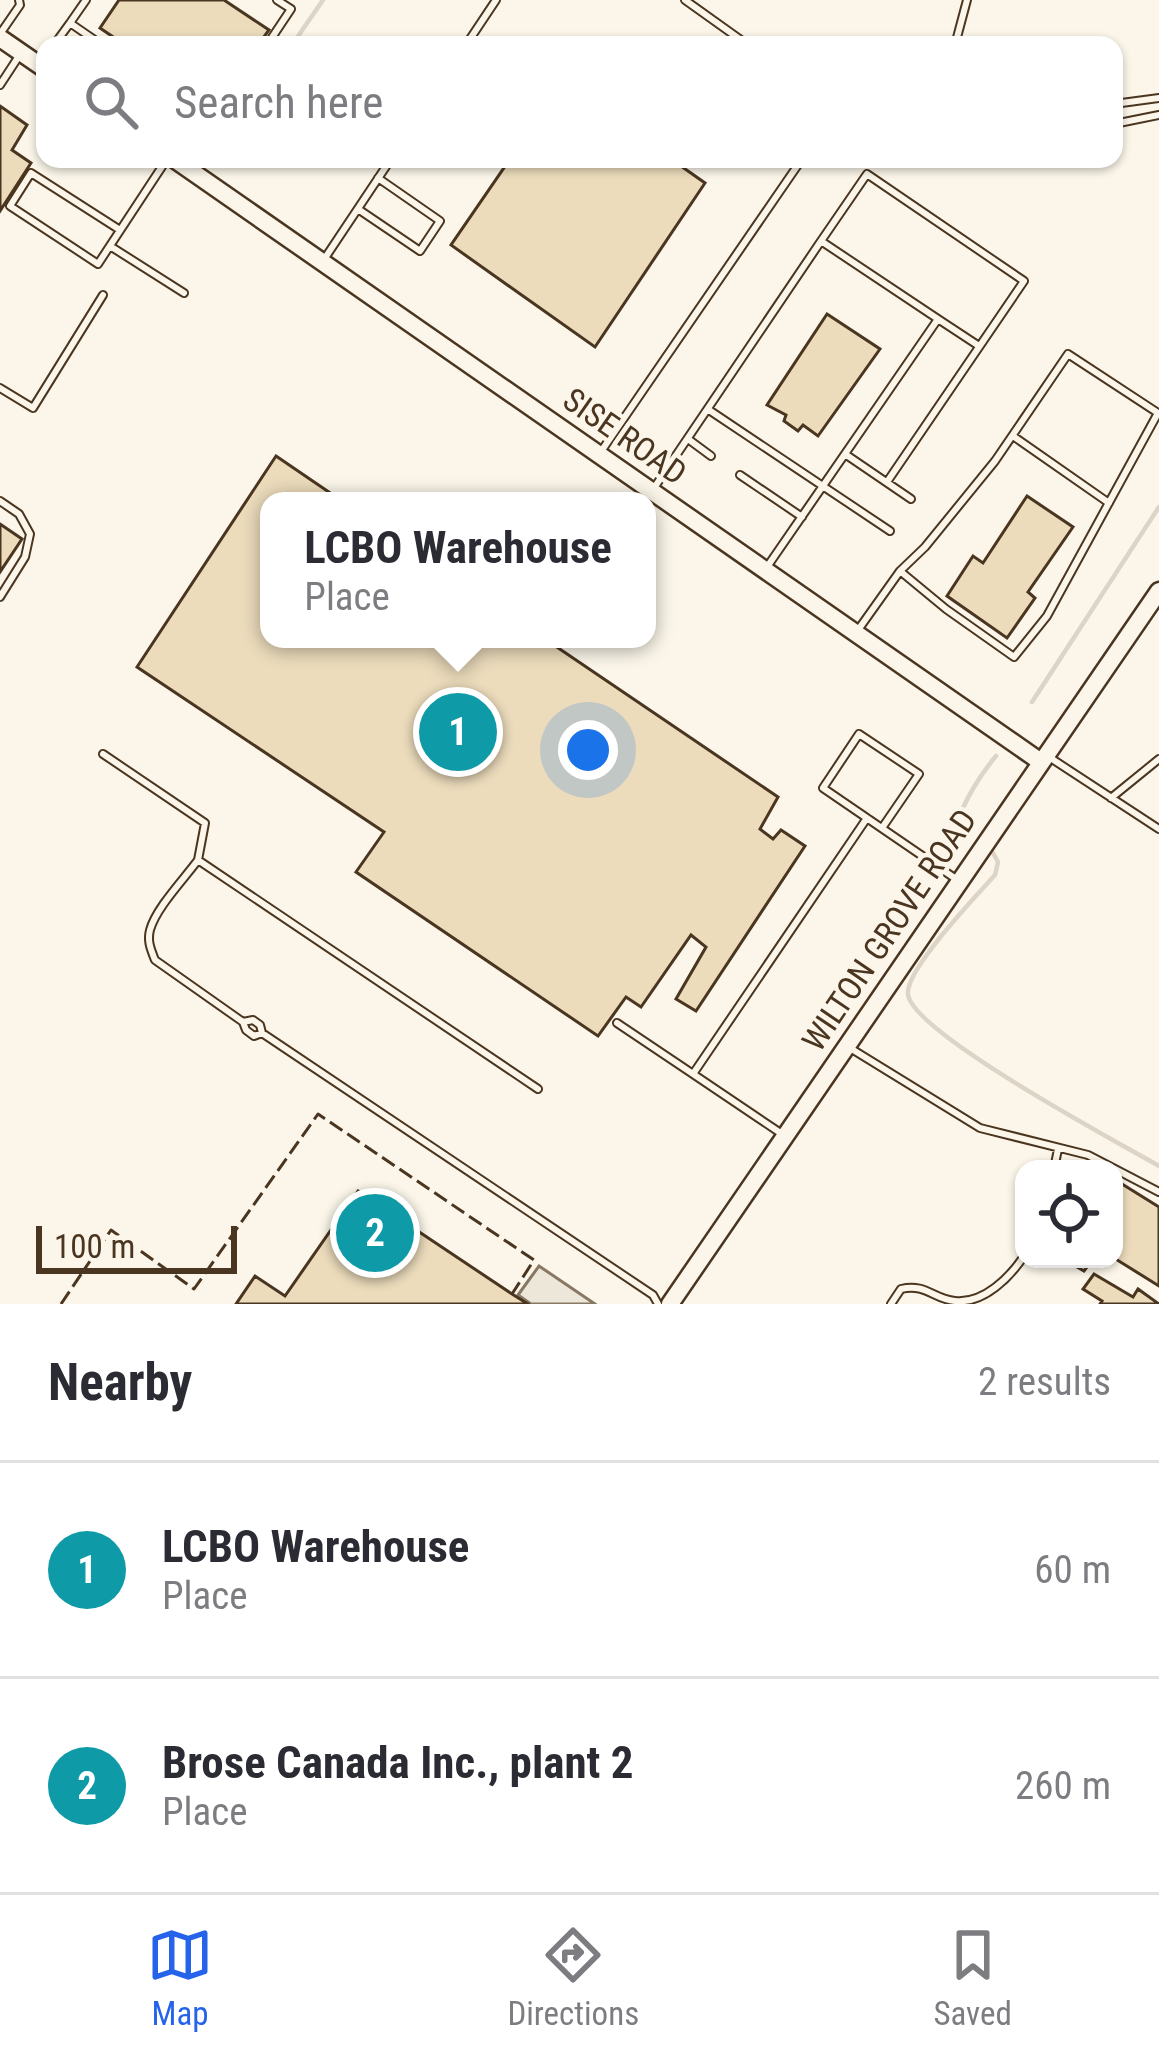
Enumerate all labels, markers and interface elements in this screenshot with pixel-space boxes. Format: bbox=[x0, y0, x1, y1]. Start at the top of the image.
search box bbox=[36, 36, 1123, 168]
icon: search bbox=[78, 69, 144, 135]
text: Search here bbox=[174, 76, 383, 129]
street label: SISE ROAD bbox=[556, 379, 694, 493]
popup bbox=[260, 492, 656, 648]
text: LCBO Warehouse bbox=[304, 521, 612, 574]
text: Place bbox=[304, 574, 390, 620]
pin: 1 bbox=[419, 687, 497, 777]
your location bbox=[558, 720, 618, 780]
street label: WILTON GROVE ROAD bbox=[794, 802, 984, 1058]
map controls bbox=[1015, 1160, 1123, 1268]
button: locate bbox=[1015, 1160, 1123, 1268]
pin: 2 bbox=[336, 1188, 414, 1278]
scale bar bbox=[36, 1220, 237, 1273]
text: 100 m bbox=[54, 1227, 135, 1266]
text: Nearby bbox=[48, 1353, 192, 1412]
text: 2 results bbox=[978, 1359, 1111, 1405]
text: LCBO Warehouse bbox=[162, 1520, 469, 1573]
text: 1 bbox=[77, 1547, 97, 1593]
text: 60 m bbox=[1034, 1547, 1111, 1593]
text: Place bbox=[162, 1573, 248, 1619]
text: Brose Canada Inc., plant 2 bbox=[162, 1736, 634, 1789]
text: 2 bbox=[77, 1763, 97, 1809]
text: 260 m bbox=[1015, 1763, 1111, 1809]
text: Place bbox=[162, 1789, 248, 1835]
tab: Map bbox=[147, 1922, 213, 2033]
tab: Directions bbox=[507, 1922, 639, 2033]
tab: Saved bbox=[933, 1922, 1012, 2033]

